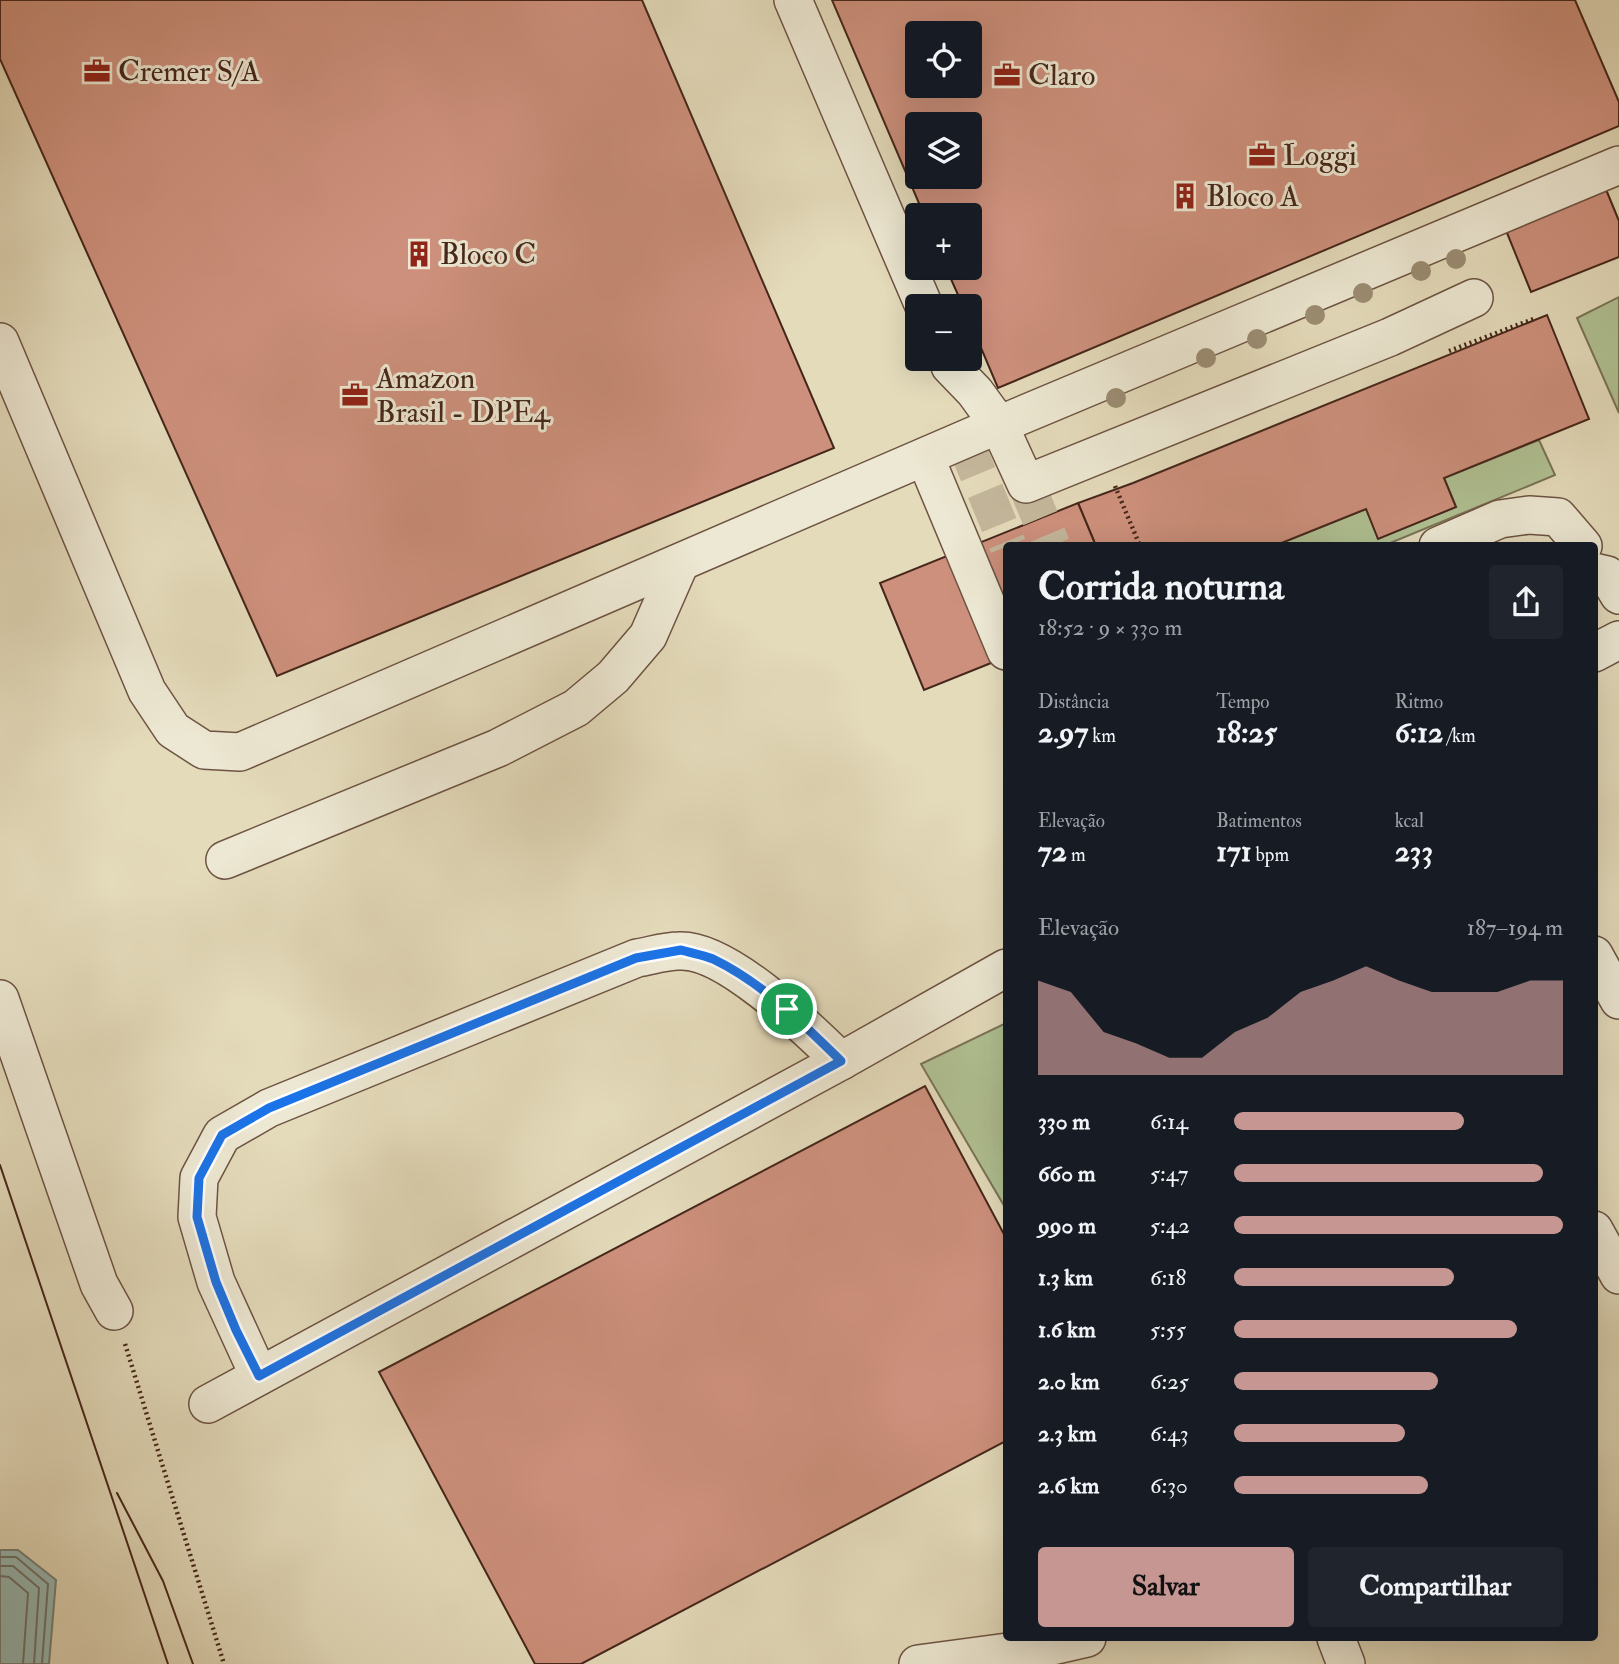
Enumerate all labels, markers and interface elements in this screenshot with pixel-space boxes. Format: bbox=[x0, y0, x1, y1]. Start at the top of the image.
map controls bbox=[905, 21, 982, 371]
button: locate bbox=[905, 21, 982, 98]
place label: Cremer S/A bbox=[118, 53, 260, 90]
office icon: Cremer S/A bbox=[82, 56, 112, 86]
place label: Claro bbox=[1028, 57, 1096, 94]
office icon: Claro bbox=[992, 60, 1022, 90]
button: layers bbox=[905, 112, 982, 189]
place label: Loggi bbox=[1283, 137, 1357, 174]
office icon: Loggi bbox=[1247, 140, 1277, 170]
place label: Bloco A bbox=[1206, 178, 1299, 215]
building icon: Bloco A bbox=[1170, 181, 1200, 211]
button: + bbox=[905, 203, 982, 280]
place label: Bloco C bbox=[440, 236, 536, 273]
building icon: Bloco C bbox=[404, 239, 434, 269]
button: − bbox=[905, 294, 982, 371]
place label: Amazon Brasil - DPE4 bbox=[375, 360, 552, 431]
office icon: Amazon Brasil - DPE4 bbox=[340, 380, 370, 410]
text: Corrida noturna bbox=[1038, 563, 1284, 611]
button: share bbox=[1489, 565, 1563, 639]
text: 18:52 · 9 × 330 m bbox=[1038, 613, 1182, 642]
text: Distância bbox=[1038, 690, 1109, 714]
text: Tempo bbox=[1216, 690, 1269, 714]
text: Ritmo bbox=[1395, 690, 1443, 714]
text: 2.97 bbox=[1038, 714, 1088, 751]
text: 18:25 bbox=[1216, 714, 1277, 751]
text: 6:12 bbox=[1395, 714, 1443, 751]
text: km bbox=[1088, 724, 1116, 748]
text: /km bbox=[1443, 724, 1476, 748]
text: Elevação bbox=[1038, 809, 1105, 833]
text: Batimentos bbox=[1216, 809, 1302, 833]
text: kcal bbox=[1395, 809, 1424, 833]
text: 72 bbox=[1038, 833, 1067, 870]
text: 171 bbox=[1216, 833, 1252, 870]
text: 233 bbox=[1395, 833, 1433, 870]
text: m bbox=[1067, 843, 1086, 867]
text: bpm bbox=[1252, 843, 1289, 867]
text: Elevação bbox=[1038, 913, 1119, 942]
text: 187–194 m bbox=[1467, 913, 1563, 942]
pin bbox=[757, 979, 817, 1039]
icon: arrive bbox=[768, 990, 806, 1028]
text: 330 m bbox=[1038, 1107, 1090, 1136]
text: 6:14 bbox=[1150, 1107, 1188, 1136]
text: 660 m bbox=[1038, 1159, 1096, 1188]
text: 5:47 bbox=[1150, 1159, 1188, 1188]
text: 990 m bbox=[1038, 1211, 1096, 1240]
text: 5:42 bbox=[1150, 1211, 1190, 1240]
text: 1.3 km bbox=[1038, 1263, 1093, 1292]
text: 6:18 bbox=[1150, 1263, 1186, 1292]
text: 1.6 km bbox=[1038, 1315, 1096, 1344]
text: 5:55 bbox=[1150, 1315, 1186, 1344]
text: 2.0 km bbox=[1038, 1367, 1100, 1396]
text: 6:25 bbox=[1150, 1367, 1189, 1396]
text: 2.3 km bbox=[1038, 1419, 1097, 1448]
text: 6:43 bbox=[1150, 1419, 1189, 1448]
text: 2.6 km bbox=[1038, 1471, 1099, 1500]
text: 6:30 bbox=[1150, 1471, 1188, 1500]
button: Salvar bbox=[1038, 1547, 1294, 1627]
button: Compartilhar bbox=[1308, 1547, 1563, 1627]

